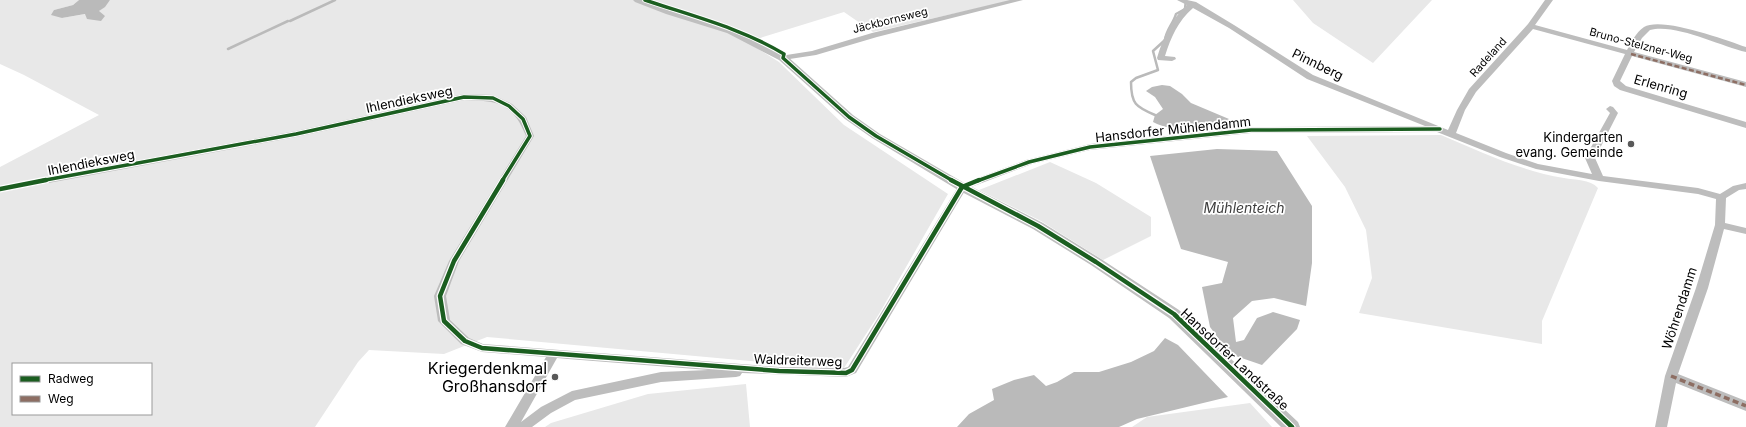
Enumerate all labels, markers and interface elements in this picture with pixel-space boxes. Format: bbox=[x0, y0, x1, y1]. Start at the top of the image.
street label: Jäckbornsweg bbox=[851, 4, 929, 36]
street label: Bruno-Stelzner-Weg bbox=[1588, 24, 1694, 66]
street label: Radeland bbox=[1467, 34, 1509, 80]
street label: Pinnberg bbox=[1290, 45, 1346, 83]
street label: Erlenring bbox=[1632, 71, 1690, 101]
street label: Ihlendieksweg bbox=[364, 82, 454, 116]
street label: Hansdorfer Mühlendamm bbox=[1094, 113, 1252, 145]
place label: Kindergarten evang. Gemeinde bbox=[1515, 129, 1623, 160]
marker: Kindergarten evang. Gemeinde bbox=[1626, 139, 1636, 149]
street label: Ihlendieksweg bbox=[46, 146, 136, 178]
water label: Mühlenteich bbox=[1203, 199, 1285, 216]
street label: Wöhrendamm bbox=[1658, 265, 1700, 351]
street label: Hansdorfer Landstraße bbox=[1178, 305, 1292, 413]
street label: Waldreiterweg bbox=[753, 350, 843, 370]
place label: Kriegerdenkmal Großhansdorf bbox=[428, 358, 547, 396]
legend bbox=[12, 363, 152, 415]
text: Radweg bbox=[48, 371, 94, 386]
marker: Kriegerdenkmal Großhansdorf bbox=[550, 372, 560, 382]
text: Weg bbox=[48, 391, 74, 406]

